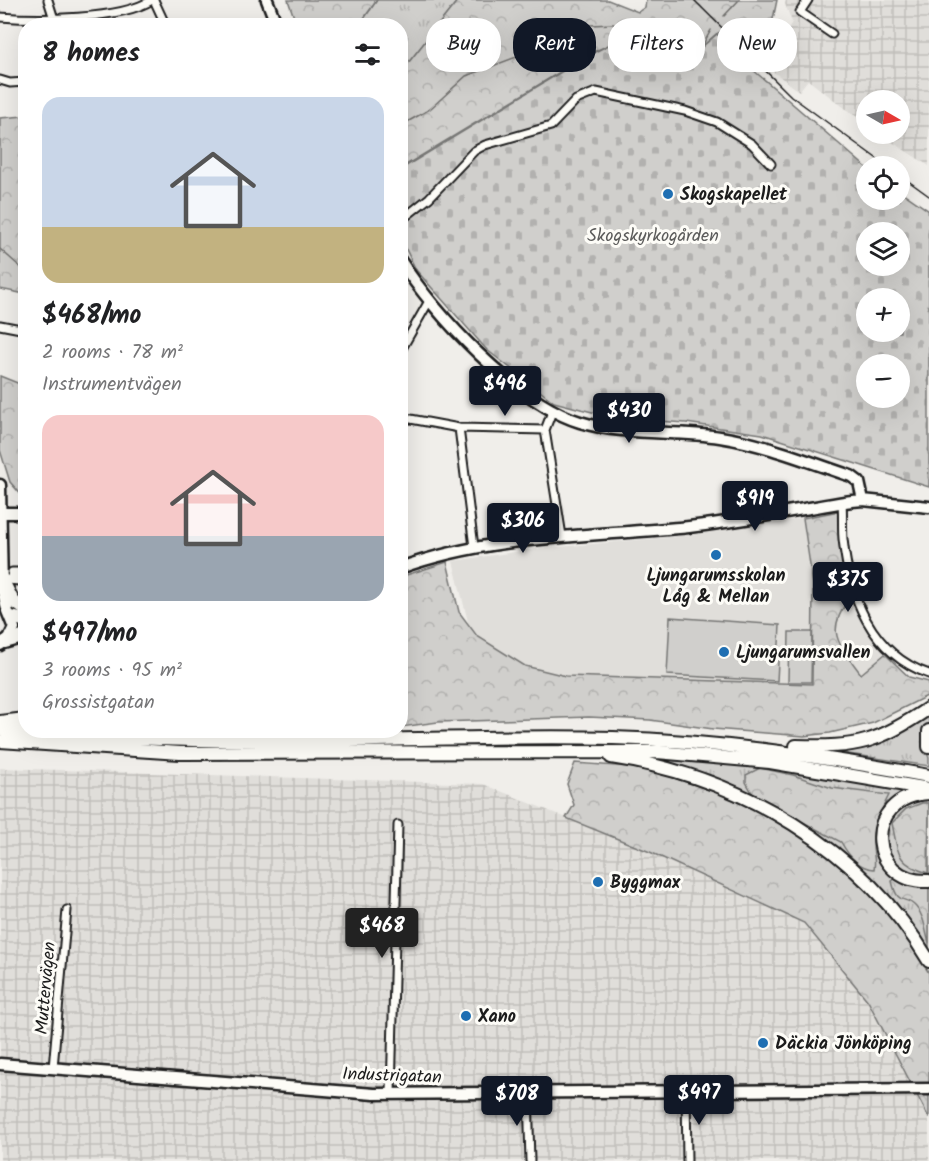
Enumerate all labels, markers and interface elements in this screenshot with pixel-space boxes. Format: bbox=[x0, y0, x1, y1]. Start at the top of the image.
chip: Buy bbox=[426, 18, 501, 72]
chip: Rent bbox=[513, 18, 596, 72]
chip: Filters bbox=[608, 18, 705, 72]
chip: New bbox=[717, 18, 797, 72]
text: 8 homes bbox=[42, 33, 140, 75]
icon: filters bbox=[351, 38, 384, 71]
north arrow bbox=[856, 90, 910, 144]
map controls bbox=[856, 90, 910, 408]
icon: home bbox=[159, 136, 267, 244]
button: locate bbox=[856, 156, 910, 210]
place label: Skogskapellet bbox=[680, 181, 788, 210]
marker: Skogskapellet bbox=[661, 187, 675, 201]
park label: Skogskyrkogården bbox=[587, 222, 719, 251]
button: layers bbox=[856, 222, 910, 276]
button: + bbox=[856, 288, 910, 342]
text: $468/mo bbox=[42, 295, 141, 337]
text: 2 rooms · 78 m² bbox=[42, 337, 183, 369]
button: − bbox=[856, 354, 910, 408]
pin: $496 bbox=[469, 366, 541, 417]
text: Instrumentvägen bbox=[42, 369, 182, 401]
text: $496 bbox=[483, 369, 527, 401]
pin: $430 bbox=[593, 393, 665, 444]
text: $430 bbox=[607, 396, 651, 428]
icon: home bbox=[159, 454, 267, 562]
pin: $919 bbox=[719, 481, 791, 532]
text: $919 bbox=[736, 484, 774, 516]
pin: $306 bbox=[487, 503, 559, 554]
text: $306 bbox=[501, 506, 545, 538]
marker: Ljungarumsskolan Låg & Mellan bbox=[709, 548, 723, 562]
place label: Ljungarumsskolan Låg & Mellan bbox=[647, 562, 785, 612]
pin: $375 bbox=[812, 562, 884, 613]
text: $375 bbox=[827, 565, 869, 597]
text: $497/mo bbox=[42, 613, 137, 655]
place label: Ljungarumsvallen bbox=[736, 639, 871, 668]
marker: Ljungarumsvallen bbox=[717, 645, 731, 659]
text: 3 rooms · 95 m² bbox=[42, 655, 182, 687]
text: Grossistgatan bbox=[42, 687, 155, 719]
place label: Byggmax bbox=[610, 869, 681, 898]
marker: Byggmax bbox=[591, 875, 605, 889]
pin: $468 bbox=[346, 908, 418, 959]
text: $468 bbox=[359, 911, 405, 943]
street label: Muttervägen bbox=[28, 940, 65, 1036]
place label: Xano bbox=[477, 1003, 516, 1032]
marker: Xano bbox=[459, 1009, 473, 1023]
place label: Däckia Jönköping bbox=[775, 1030, 912, 1059]
marker: Däckia Jönköping bbox=[756, 1036, 770, 1050]
street label: Industrigatan bbox=[342, 1060, 442, 1093]
pin: $497 bbox=[663, 1075, 735, 1126]
pin: $708 bbox=[481, 1076, 553, 1127]
text: $497 bbox=[678, 1078, 720, 1110]
text: $708 bbox=[495, 1079, 539, 1111]

